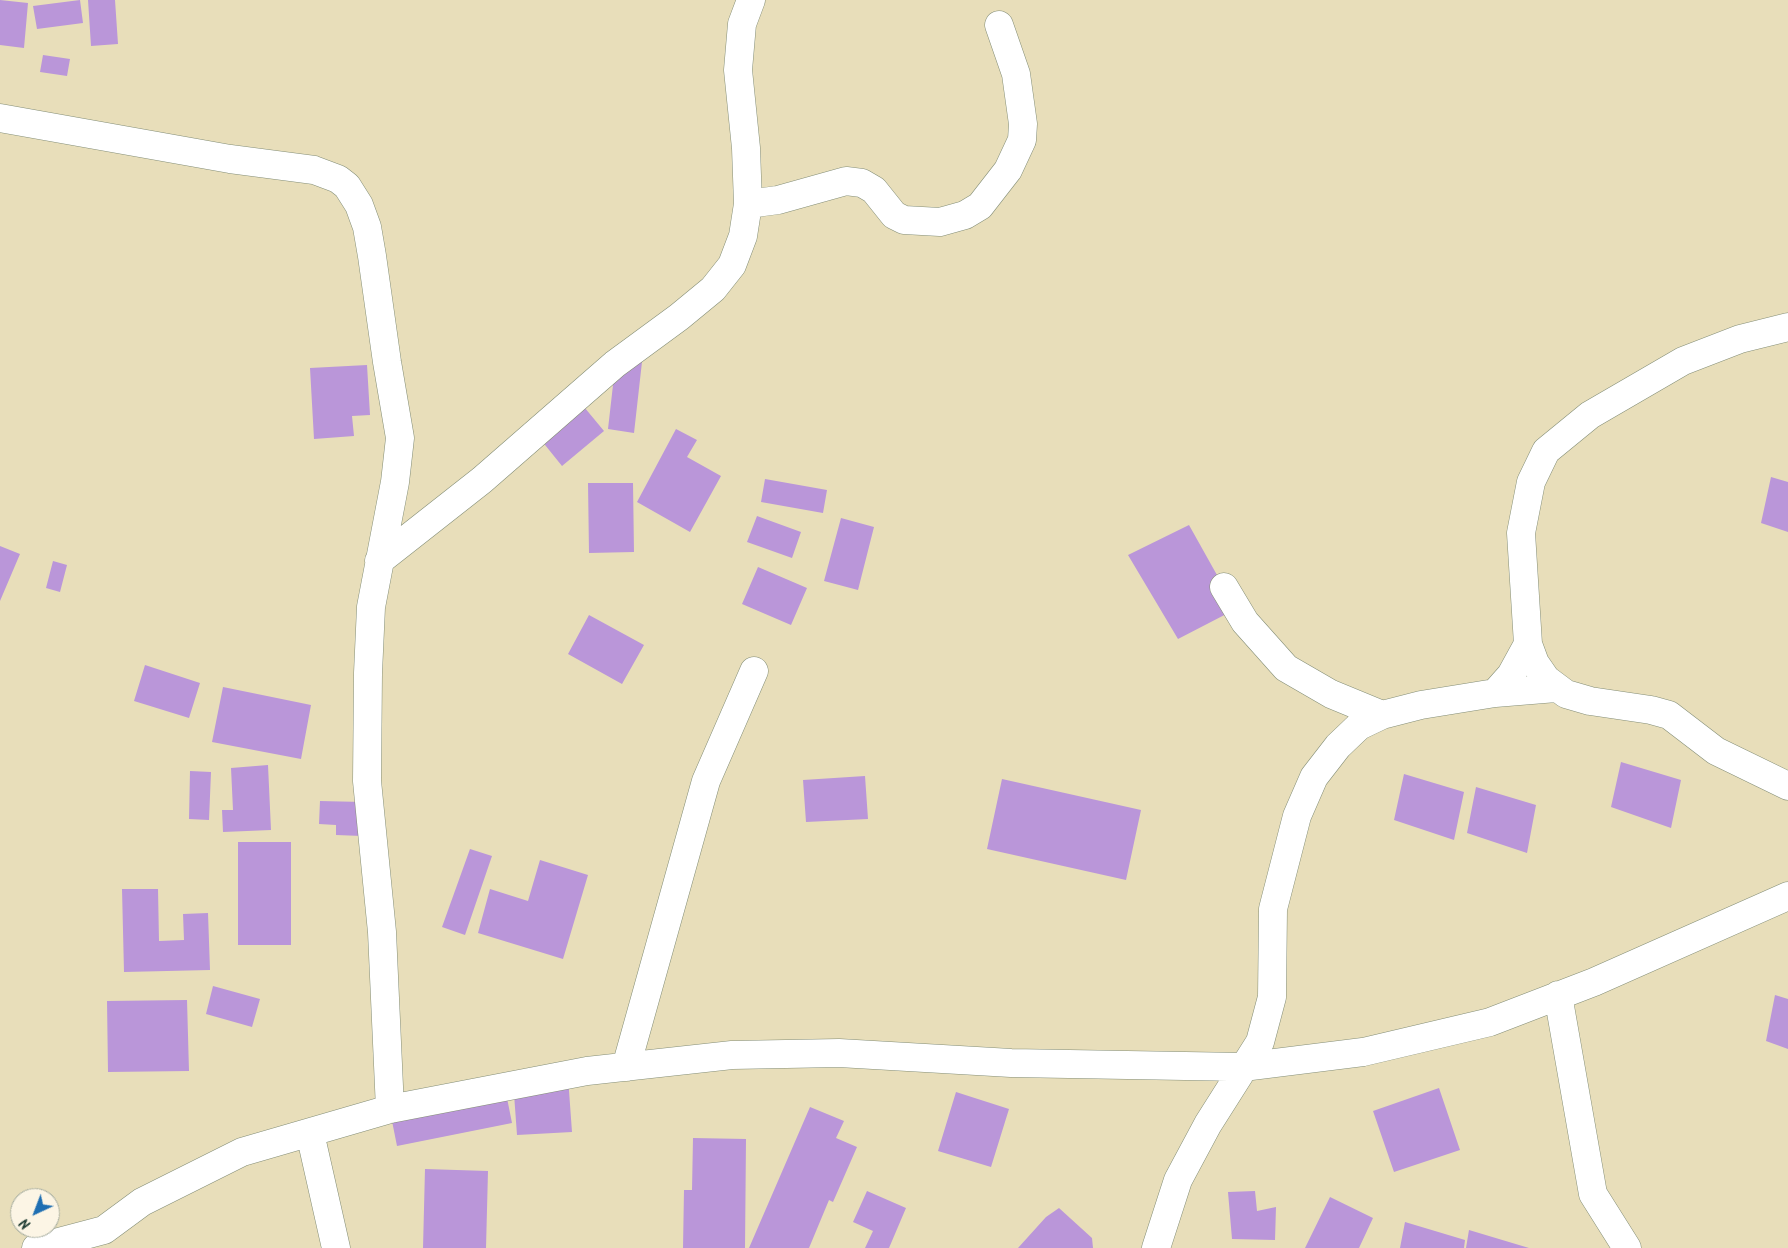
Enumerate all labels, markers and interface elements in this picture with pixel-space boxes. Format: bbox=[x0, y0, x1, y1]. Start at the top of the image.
north arrow bbox=[10, 1188, 60, 1238]
text: N bbox=[15, 1212, 36, 1234]

